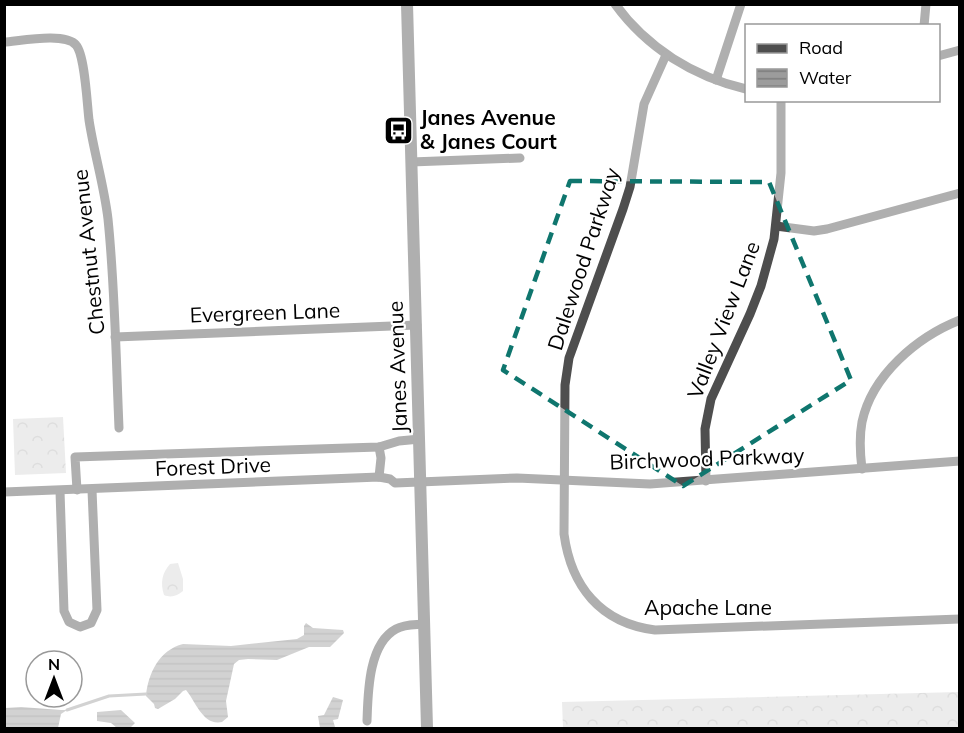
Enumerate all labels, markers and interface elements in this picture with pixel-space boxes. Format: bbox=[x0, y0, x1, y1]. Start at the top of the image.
legend bbox=[745, 24, 940, 102]
text: Road bbox=[799, 36, 843, 59]
text: Water bbox=[799, 66, 852, 89]
place label: Janes Avenue & Janes Court bbox=[420, 104, 557, 154]
bus stop icon: Janes Avenue & Janes Court bbox=[383, 114, 415, 146]
street label: Dalewood Parkway bbox=[541, 164, 625, 353]
street label: Chestnut Avenue bbox=[66, 168, 110, 336]
street label: Valley View Lane bbox=[681, 237, 765, 402]
street label: Evergreen Lane bbox=[189, 296, 341, 328]
street label: Janes Avenue bbox=[382, 300, 412, 434]
street label: Birchwood Parkway bbox=[609, 442, 805, 474]
street label: Forest Drive bbox=[154, 451, 271, 481]
street label: Apache Lane bbox=[644, 594, 772, 620]
north arrow bbox=[24, 649, 84, 709]
text: N bbox=[48, 654, 60, 674]

